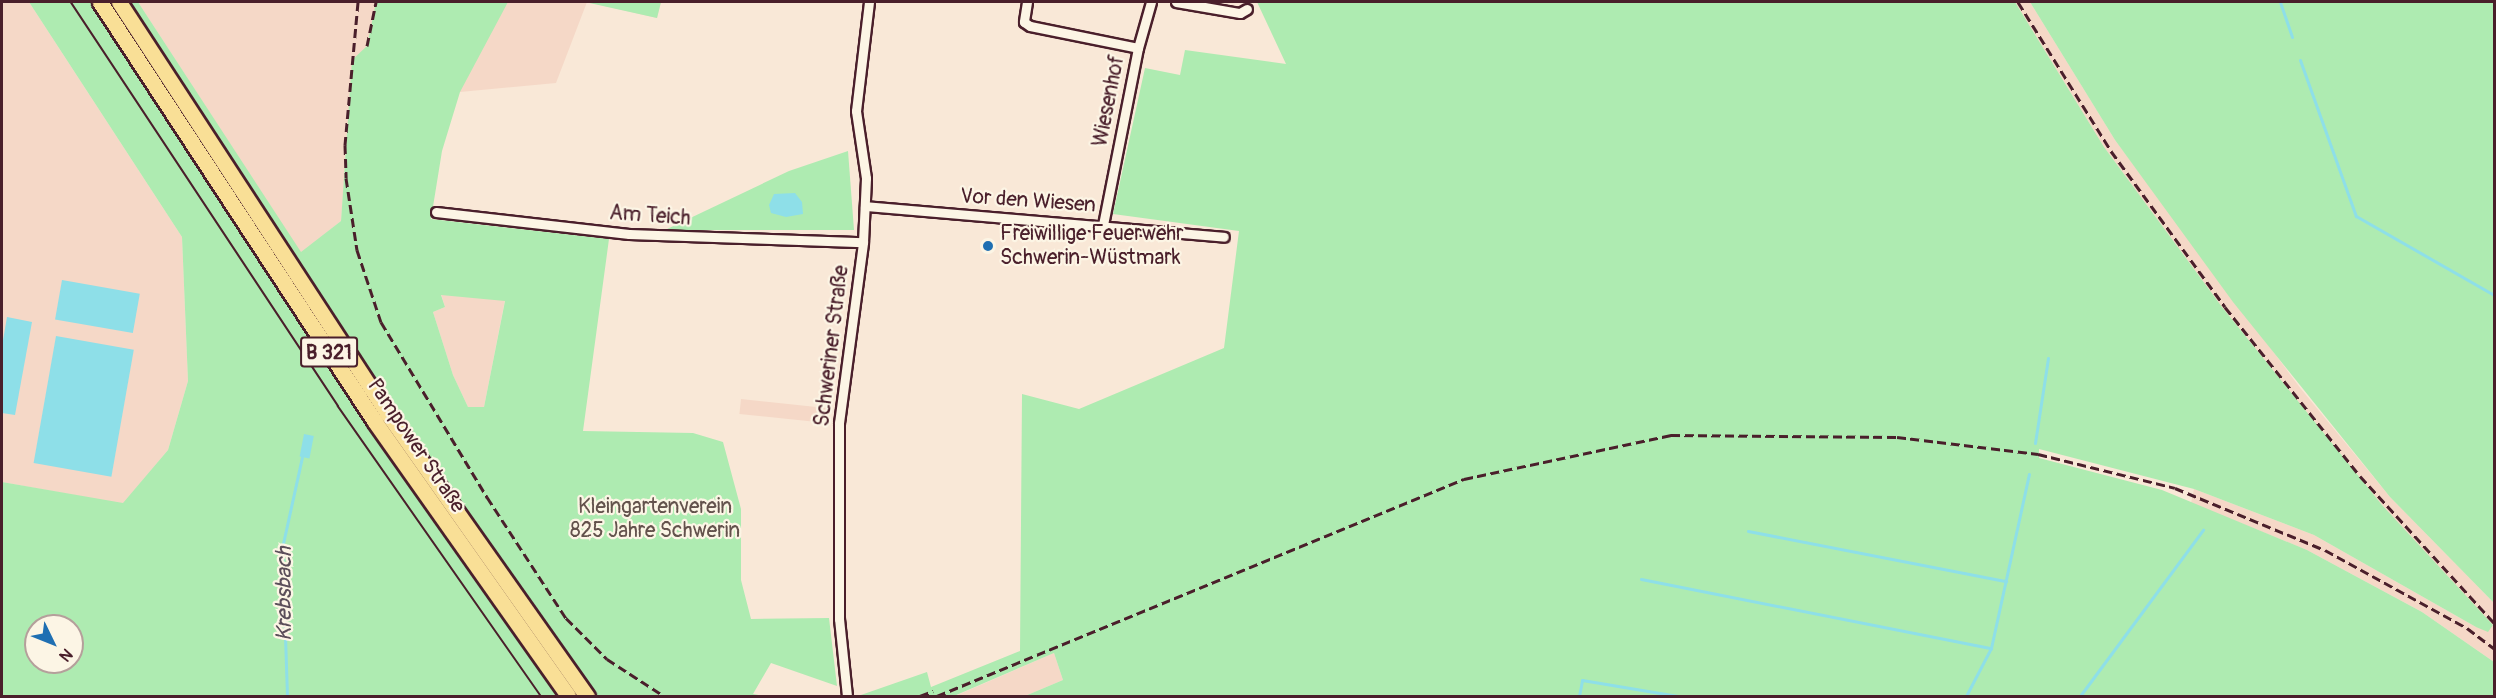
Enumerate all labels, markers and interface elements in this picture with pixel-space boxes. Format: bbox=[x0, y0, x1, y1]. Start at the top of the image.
street label: Wiesenhof bbox=[1088, 53, 1130, 149]
street label: Vor den Wiesen bbox=[959, 184, 1097, 218]
street label: Am Teich bbox=[609, 201, 691, 231]
place label: Freiwillige Feuerwehr Schwerin-Wüstmark bbox=[1000, 221, 1184, 271]
marker: Freiwillige Feuerwehr Schwerin-Wüstmark bbox=[981, 239, 995, 253]
street label: Schweriner Straße bbox=[810, 264, 854, 428]
road number: B 321 bbox=[299, 335, 359, 369]
street label: Pampower Straße bbox=[362, 374, 470, 518]
park label: Kleingartenverein 825 Jahre Schwerin bbox=[570, 494, 740, 544]
water label: Krebsbach bbox=[272, 547, 298, 641]
north arrow bbox=[24, 614, 84, 674]
text: N bbox=[55, 644, 77, 666]

